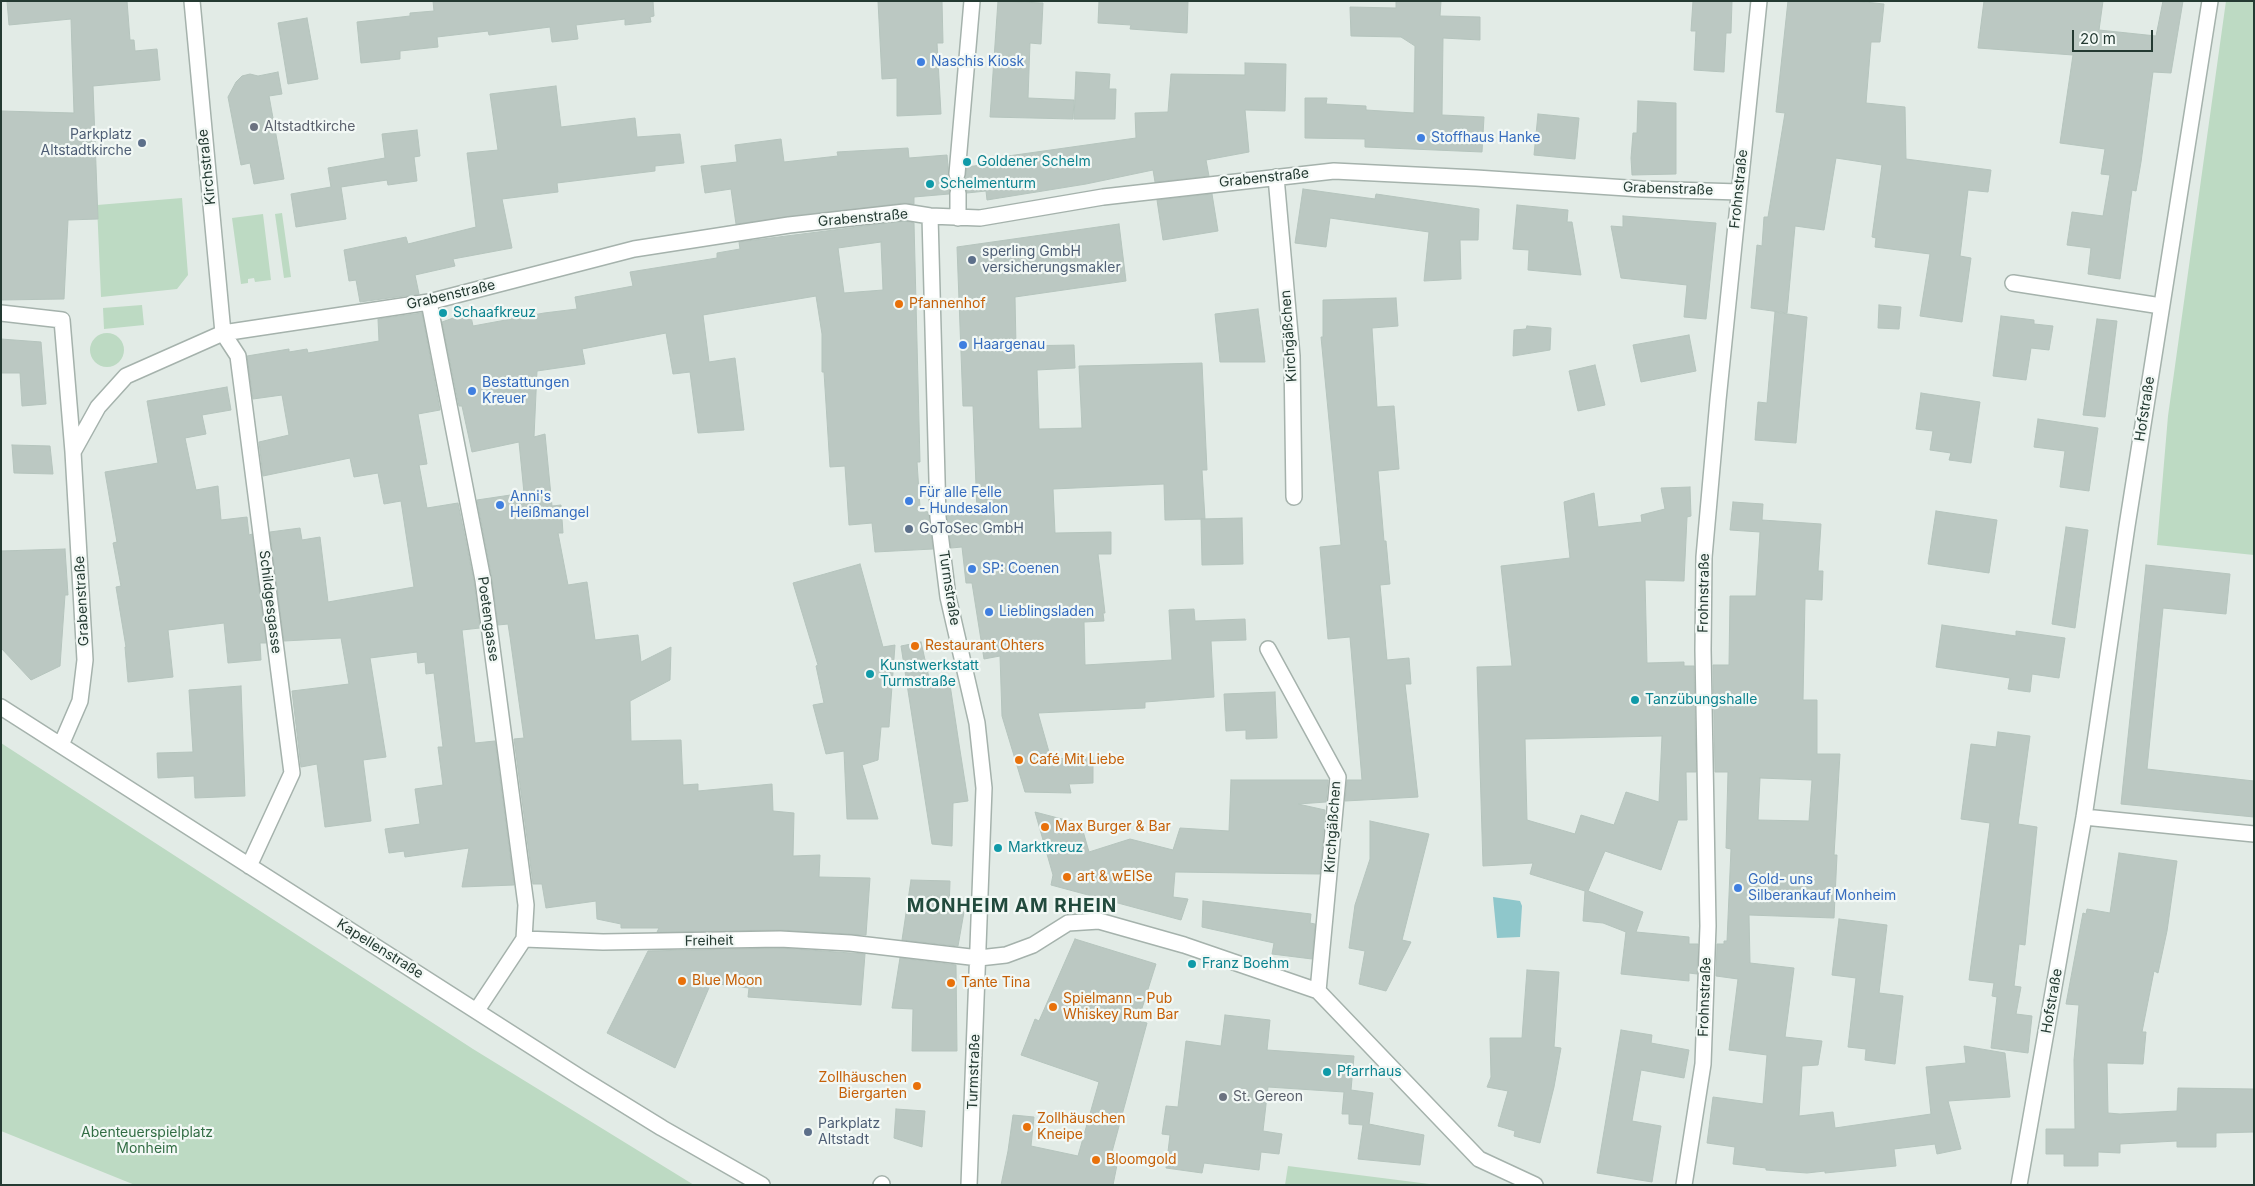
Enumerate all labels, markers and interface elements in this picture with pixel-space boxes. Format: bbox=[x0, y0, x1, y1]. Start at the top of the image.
scale bar bbox=[2075, 20, 2156, 52]
text: 20 m bbox=[2080, 29, 2116, 48]
place label: Naschis Kiosk bbox=[931, 54, 1024, 70]
marker: Naschis Kiosk bbox=[915, 56, 927, 68]
place label: Altstadtkirche bbox=[264, 119, 356, 135]
marker: Altstadtkirche bbox=[248, 121, 260, 133]
place label: Parkplatz Altstadtkirche bbox=[40, 127, 132, 160]
street label: Kirchstraße bbox=[195, 128, 219, 206]
place label: Stoffhaus Hanke bbox=[1431, 130, 1540, 146]
marker: Stoffhaus Hanke bbox=[1415, 132, 1427, 144]
marker: Parkplatz Altstadtkirche bbox=[136, 137, 148, 149]
street label: Frohnstraße bbox=[1726, 148, 1752, 230]
place label: Goldener Schelm bbox=[977, 154, 1091, 170]
marker: Goldener Schelm bbox=[961, 156, 973, 168]
street label: Grabenstraße bbox=[1218, 165, 1310, 191]
place label: Schelmenturm bbox=[940, 176, 1036, 192]
marker: Schelmenturm bbox=[924, 178, 936, 190]
street label: Grabenstraße bbox=[1622, 179, 1714, 199]
street label: Grabenstraße bbox=[817, 206, 909, 230]
place label: sperling GmbH versicherungsmakler bbox=[982, 244, 1121, 276]
marker: sperling GmbH versicherungsmakler bbox=[966, 254, 978, 266]
street label: Grabenstraße bbox=[405, 277, 497, 313]
street label: Kirchgäßchen bbox=[1277, 289, 1301, 383]
place label: Pfannenhof bbox=[909, 296, 986, 312]
marker: Pfannenhof bbox=[893, 298, 905, 310]
place label: Schaafkreuz bbox=[453, 305, 536, 321]
marker: Schaafkreuz bbox=[437, 307, 449, 319]
place label: Haargenau bbox=[973, 337, 1045, 353]
marker: Haargenau bbox=[957, 339, 969, 351]
place label: Bestattungen Kreuer bbox=[482, 375, 570, 408]
street label: Hofstraße bbox=[2132, 375, 2158, 443]
marker: Bestattungen Kreuer bbox=[466, 385, 478, 397]
place label: Für alle Felle - Hundesalon bbox=[919, 485, 1008, 518]
place label: Anni's Heißmangel bbox=[510, 489, 589, 522]
marker: Für alle Felle - Hundesalon bbox=[903, 495, 915, 507]
marker: Anni's Heißmangel bbox=[494, 499, 506, 511]
place label: GoToSec GmbH bbox=[919, 521, 1024, 537]
marker: GoToSec GmbH bbox=[903, 523, 915, 535]
street label: Schildgesgasse bbox=[255, 549, 285, 655]
street label: Turmstraße bbox=[935, 549, 963, 627]
street label: Frohnstraße bbox=[1695, 553, 1713, 633]
street label: Grabenstraße bbox=[71, 555, 93, 647]
place label: SP: Coenen bbox=[982, 561, 1059, 577]
marker: SP: Coenen bbox=[966, 563, 978, 575]
street label: Poetengasse bbox=[474, 575, 502, 663]
place label: Lieblingsladen bbox=[999, 604, 1094, 620]
marker: Lieblingsladen bbox=[983, 606, 995, 618]
place label: Restaurant Ohters bbox=[925, 638, 1044, 654]
marker: Restaurant Ohters bbox=[909, 640, 921, 652]
place label: Kunstwerkstatt Turmstraße bbox=[880, 658, 979, 690]
marker: Kunstwerkstatt Turmstraße bbox=[864, 668, 876, 680]
place label: Tanzübungshalle bbox=[1645, 692, 1757, 708]
marker: Tanzübungshalle bbox=[1629, 694, 1641, 706]
place label: Café Mit Liebe bbox=[1029, 752, 1125, 768]
marker: Café Mit Liebe bbox=[1013, 754, 1025, 766]
street label: Kirchgäßchen bbox=[1321, 780, 1345, 874]
place label: Max Burger & Bar bbox=[1055, 819, 1171, 835]
marker: Max Burger & Bar bbox=[1039, 821, 1051, 833]
place label: Marktkreuz bbox=[1008, 840, 1083, 856]
marker: Marktkreuz bbox=[992, 842, 1004, 854]
place label: art & wEISe bbox=[1077, 869, 1153, 885]
marker: art & wEISe bbox=[1061, 871, 1073, 883]
place label: Gold- uns Silberankauf Monheim bbox=[1748, 872, 1896, 904]
marker: Gold- uns Silberankauf Monheim bbox=[1732, 882, 1744, 894]
district label: MONHEIM AM RHEIN bbox=[905, 895, 1119, 917]
street label: Kapellenstraße bbox=[334, 916, 426, 982]
street label: Freiheit bbox=[684, 932, 734, 950]
place label: Franz Boehm bbox=[1202, 956, 1289, 972]
street label: Frohnstraße bbox=[1695, 957, 1715, 1037]
marker: Franz Boehm bbox=[1186, 958, 1198, 970]
street label: Hofstraße bbox=[2038, 967, 2066, 1035]
place label: Blue Moon bbox=[692, 973, 763, 989]
marker: Blue Moon bbox=[676, 975, 688, 987]
place label: Tante Tina bbox=[961, 975, 1030, 991]
marker: Tante Tina bbox=[945, 977, 957, 989]
place label: Spielmann - Pub Whiskey Rum Bar bbox=[1063, 991, 1179, 1024]
marker: Spielmann - Pub Whiskey Rum Bar bbox=[1047, 1001, 1059, 1013]
street label: Turmstraße bbox=[964, 1034, 984, 1110]
place label: Pfarrhaus bbox=[1337, 1064, 1402, 1080]
marker: Pfarrhaus bbox=[1321, 1066, 1333, 1078]
place label: Zollhäuschen Biergarten bbox=[819, 1070, 907, 1102]
marker: Zollhäuschen Biergarten bbox=[911, 1080, 923, 1092]
place label: St. Gereon bbox=[1233, 1089, 1303, 1105]
marker: St. Gereon bbox=[1217, 1091, 1229, 1103]
place label: Zollhäuschen Kneipe bbox=[1037, 1111, 1125, 1144]
place label: Parkplatz Altstadt bbox=[818, 1116, 880, 1148]
marker: Zollhäuschen Kneipe bbox=[1021, 1121, 1033, 1133]
park label: Abenteuerspielplatz Monheim bbox=[81, 1125, 213, 1158]
marker: Parkplatz Altstadt bbox=[802, 1126, 814, 1138]
place label: Bloomgold bbox=[1106, 1152, 1177, 1168]
marker: Bloomgold bbox=[1090, 1154, 1102, 1166]

